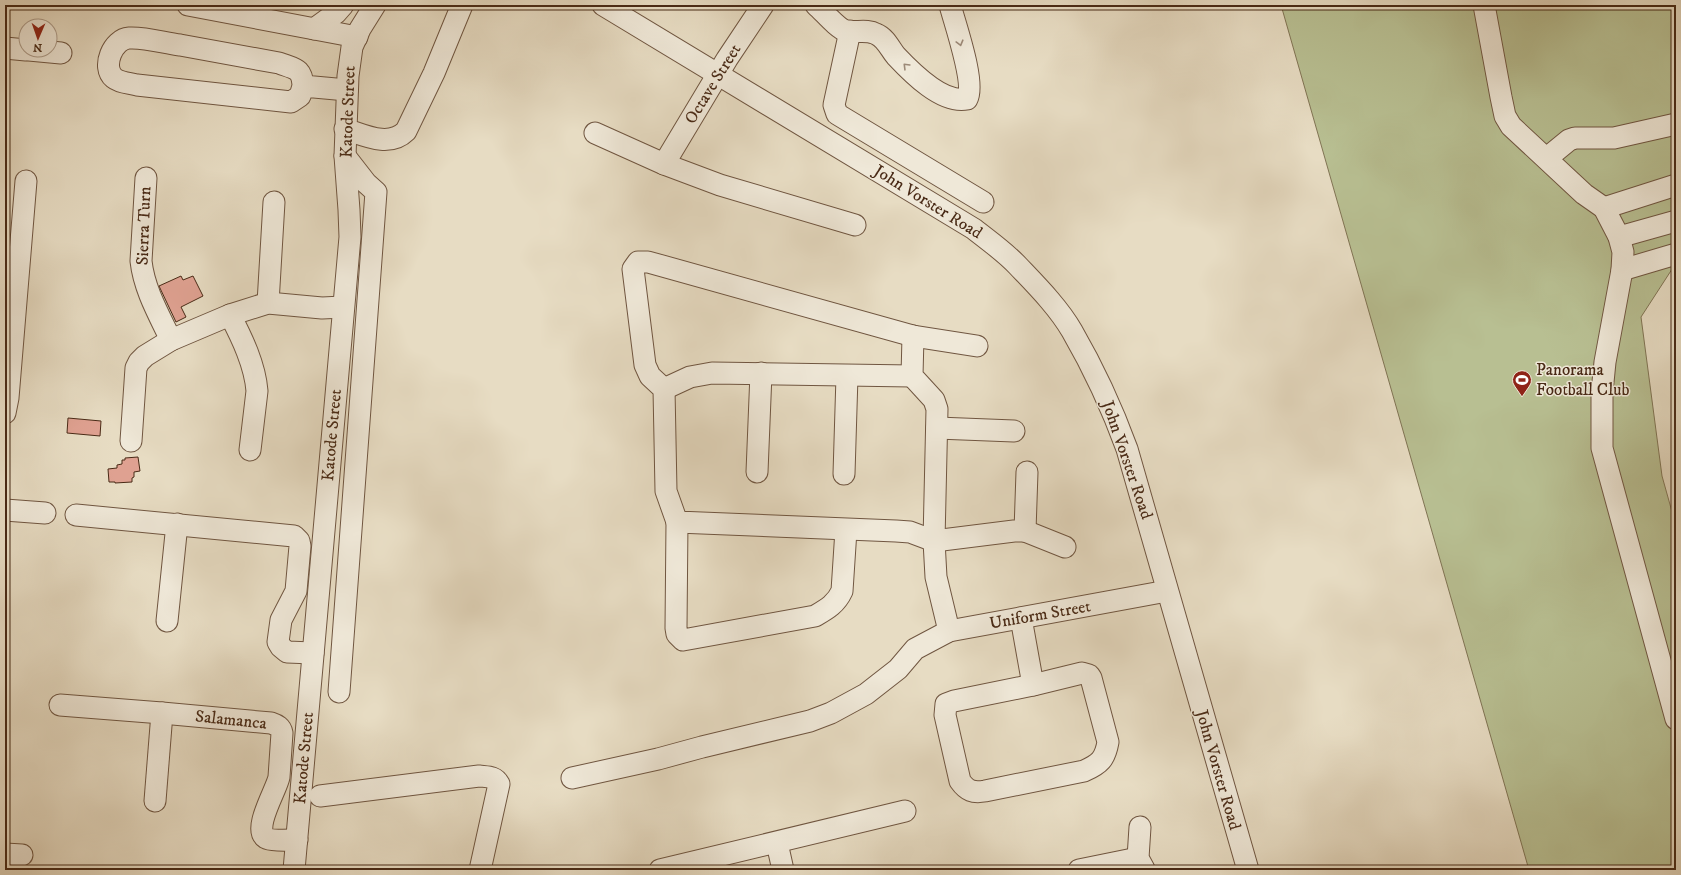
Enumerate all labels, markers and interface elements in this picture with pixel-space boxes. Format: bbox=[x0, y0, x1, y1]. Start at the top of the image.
north arrow bbox=[18, 18, 58, 58]
street label: Octave Street bbox=[680, 39, 747, 128]
one-way arrow bbox=[955, 39, 964, 46]
text: N bbox=[33, 40, 42, 54]
one-way arrow bbox=[903, 63, 911, 71]
street label: Katode Street bbox=[335, 65, 361, 158]
street label: John Vorster Road bbox=[868, 159, 987, 244]
street label: Sierra Turn bbox=[132, 186, 156, 266]
place label: Panorama Football Club bbox=[1536, 359, 1629, 401]
sports icon: Panorama Football Club bbox=[1511, 369, 1533, 397]
street label: Katode Street bbox=[317, 388, 347, 482]
street label: John Vorster Road bbox=[1096, 396, 1158, 523]
street label: Uniform Street bbox=[988, 595, 1093, 635]
street label: Salamanca bbox=[194, 705, 269, 735]
street label: John Vorster Road bbox=[1190, 706, 1246, 833]
street label: Katode Street bbox=[289, 711, 319, 805]

